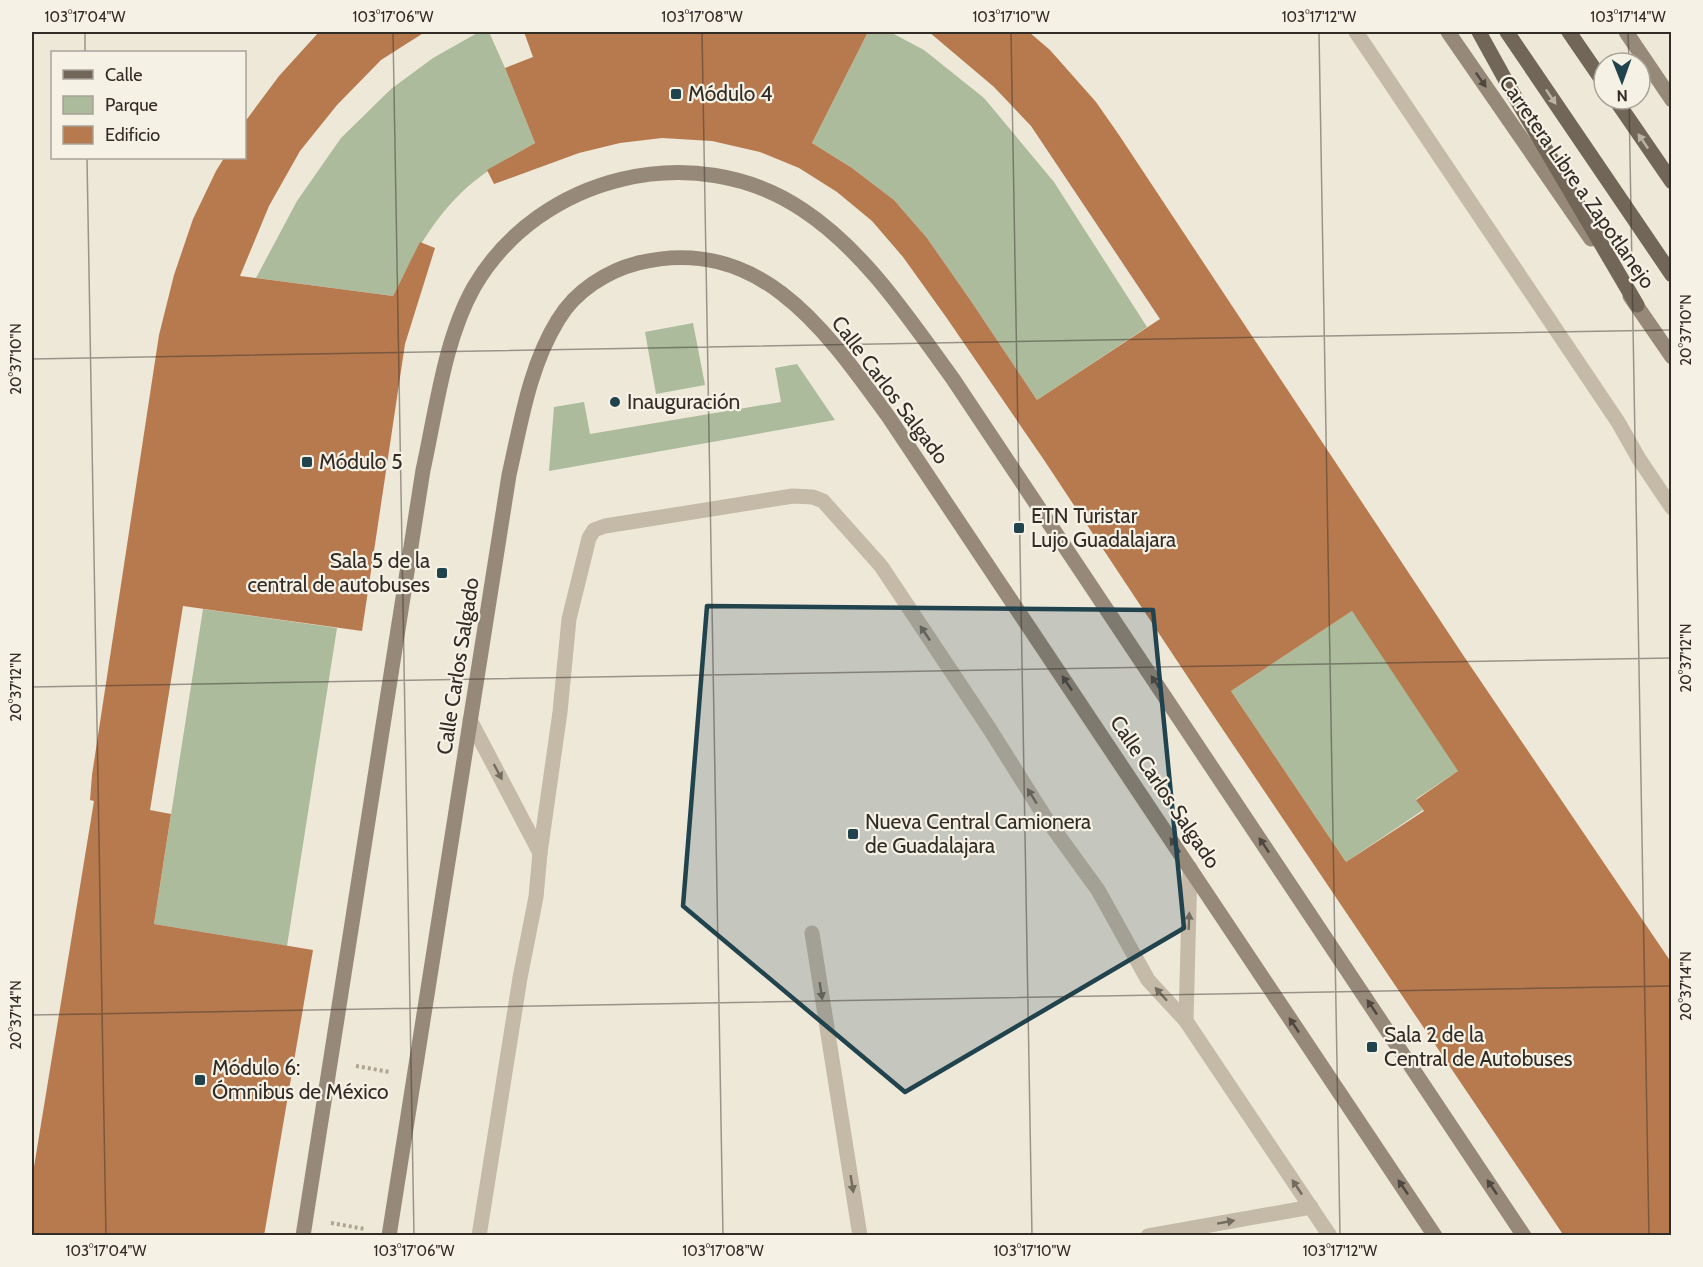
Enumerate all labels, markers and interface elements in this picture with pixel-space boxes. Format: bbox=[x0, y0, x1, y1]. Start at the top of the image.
text: 103°17'04"W bbox=[45, 8, 126, 26]
text: 103°17'06"W bbox=[353, 8, 434, 26]
text: 103°17'08"W bbox=[661, 8, 744, 26]
text: 103°17'10"W bbox=[972, 8, 1050, 26]
text: 103°17'12"W bbox=[1282, 8, 1357, 26]
text: 103°17'14"W bbox=[1590, 8, 1666, 26]
legend bbox=[51, 51, 246, 159]
north arrow bbox=[1592, 51, 1652, 111]
text: Calle bbox=[105, 64, 142, 86]
street label: Carretera Libre a Zapotlanejo bbox=[1493, 70, 1661, 294]
one-way arrow bbox=[1475, 71, 1487, 87]
place label: Módulo 4 bbox=[688, 81, 772, 106]
text: N bbox=[1616, 86, 1628, 105]
marker: Módulo 4 bbox=[669, 87, 683, 101]
one-way arrow bbox=[1546, 89, 1557, 106]
text: Parque bbox=[105, 94, 158, 116]
text: Edificio bbox=[105, 124, 160, 146]
one-way arrow bbox=[1637, 133, 1649, 149]
text: 20°37'10"N bbox=[1677, 294, 1695, 366]
street label: Calle Carlos Salgado bbox=[827, 311, 954, 469]
text: 20°37'10"N bbox=[7, 323, 25, 395]
place label: Inauguración bbox=[627, 389, 740, 414]
marker: Inauguración bbox=[608, 395, 622, 409]
place label: Módulo 5 bbox=[319, 449, 403, 474]
marker: Módulo 5 bbox=[300, 455, 314, 469]
place label: ETN Turistar Lujo Guadalajara bbox=[1031, 503, 1176, 553]
marker: ETN Turistar Lujo Guadalajara bbox=[1012, 521, 1026, 535]
place label: Sala 5 de la central de autobuses bbox=[247, 548, 430, 597]
marker: Sala 5 de la central de autobuses bbox=[435, 566, 449, 580]
street label: Calle Carlos Salgado bbox=[431, 576, 484, 756]
text: 20°37'12"N bbox=[1677, 623, 1695, 693]
one-way arrow bbox=[919, 624, 930, 641]
text: 20°37'12"N bbox=[7, 652, 25, 722]
one-way arrow bbox=[1061, 674, 1072, 691]
one-way arrow bbox=[1150, 675, 1162, 691]
street label: Calle Carlos Salgado bbox=[1105, 711, 1226, 873]
one-way arrow bbox=[493, 764, 502, 781]
one-way arrow bbox=[1026, 787, 1037, 804]
place label: Nueva Central Camionera de Guadalajara bbox=[865, 809, 1091, 859]
marker: Nueva Central Camionera de Guadalajara bbox=[846, 827, 860, 841]
one-way arrow bbox=[1170, 837, 1181, 853]
one-way arrow bbox=[1259, 837, 1270, 853]
one-way arrow bbox=[1184, 911, 1193, 930]
text: 20°37'14"N bbox=[1677, 951, 1695, 1021]
text: 20°37'14"N bbox=[7, 980, 25, 1050]
one-way arrow bbox=[817, 982, 826, 1001]
one-way arrow bbox=[1154, 986, 1168, 1001]
one-way arrow bbox=[1367, 999, 1378, 1015]
one-way arrow bbox=[1289, 1016, 1300, 1033]
place label: Sala 2 de la Central de Autobuses bbox=[1384, 1022, 1573, 1071]
marker: Sala 2 de la Central de Autobuses bbox=[1365, 1040, 1379, 1054]
place label: Módulo 6: Ómnibus de México bbox=[212, 1055, 389, 1104]
marker: Módulo 6: Ómnibus de México bbox=[193, 1073, 207, 1087]
one-way arrow bbox=[847, 1174, 856, 1193]
one-way arrow bbox=[1292, 1179, 1303, 1195]
one-way arrow bbox=[1397, 1179, 1408, 1195]
one-way arrow bbox=[1487, 1179, 1498, 1195]
one-way arrow bbox=[1217, 1217, 1236, 1226]
text: 103°17'04"W bbox=[66, 1242, 147, 1260]
text: 103°17'06"W bbox=[374, 1242, 455, 1260]
text: 103°17'08"W bbox=[682, 1242, 765, 1260]
text: 103°17'10"W bbox=[993, 1242, 1071, 1260]
text: 103°17'12"W bbox=[1303, 1242, 1378, 1260]

